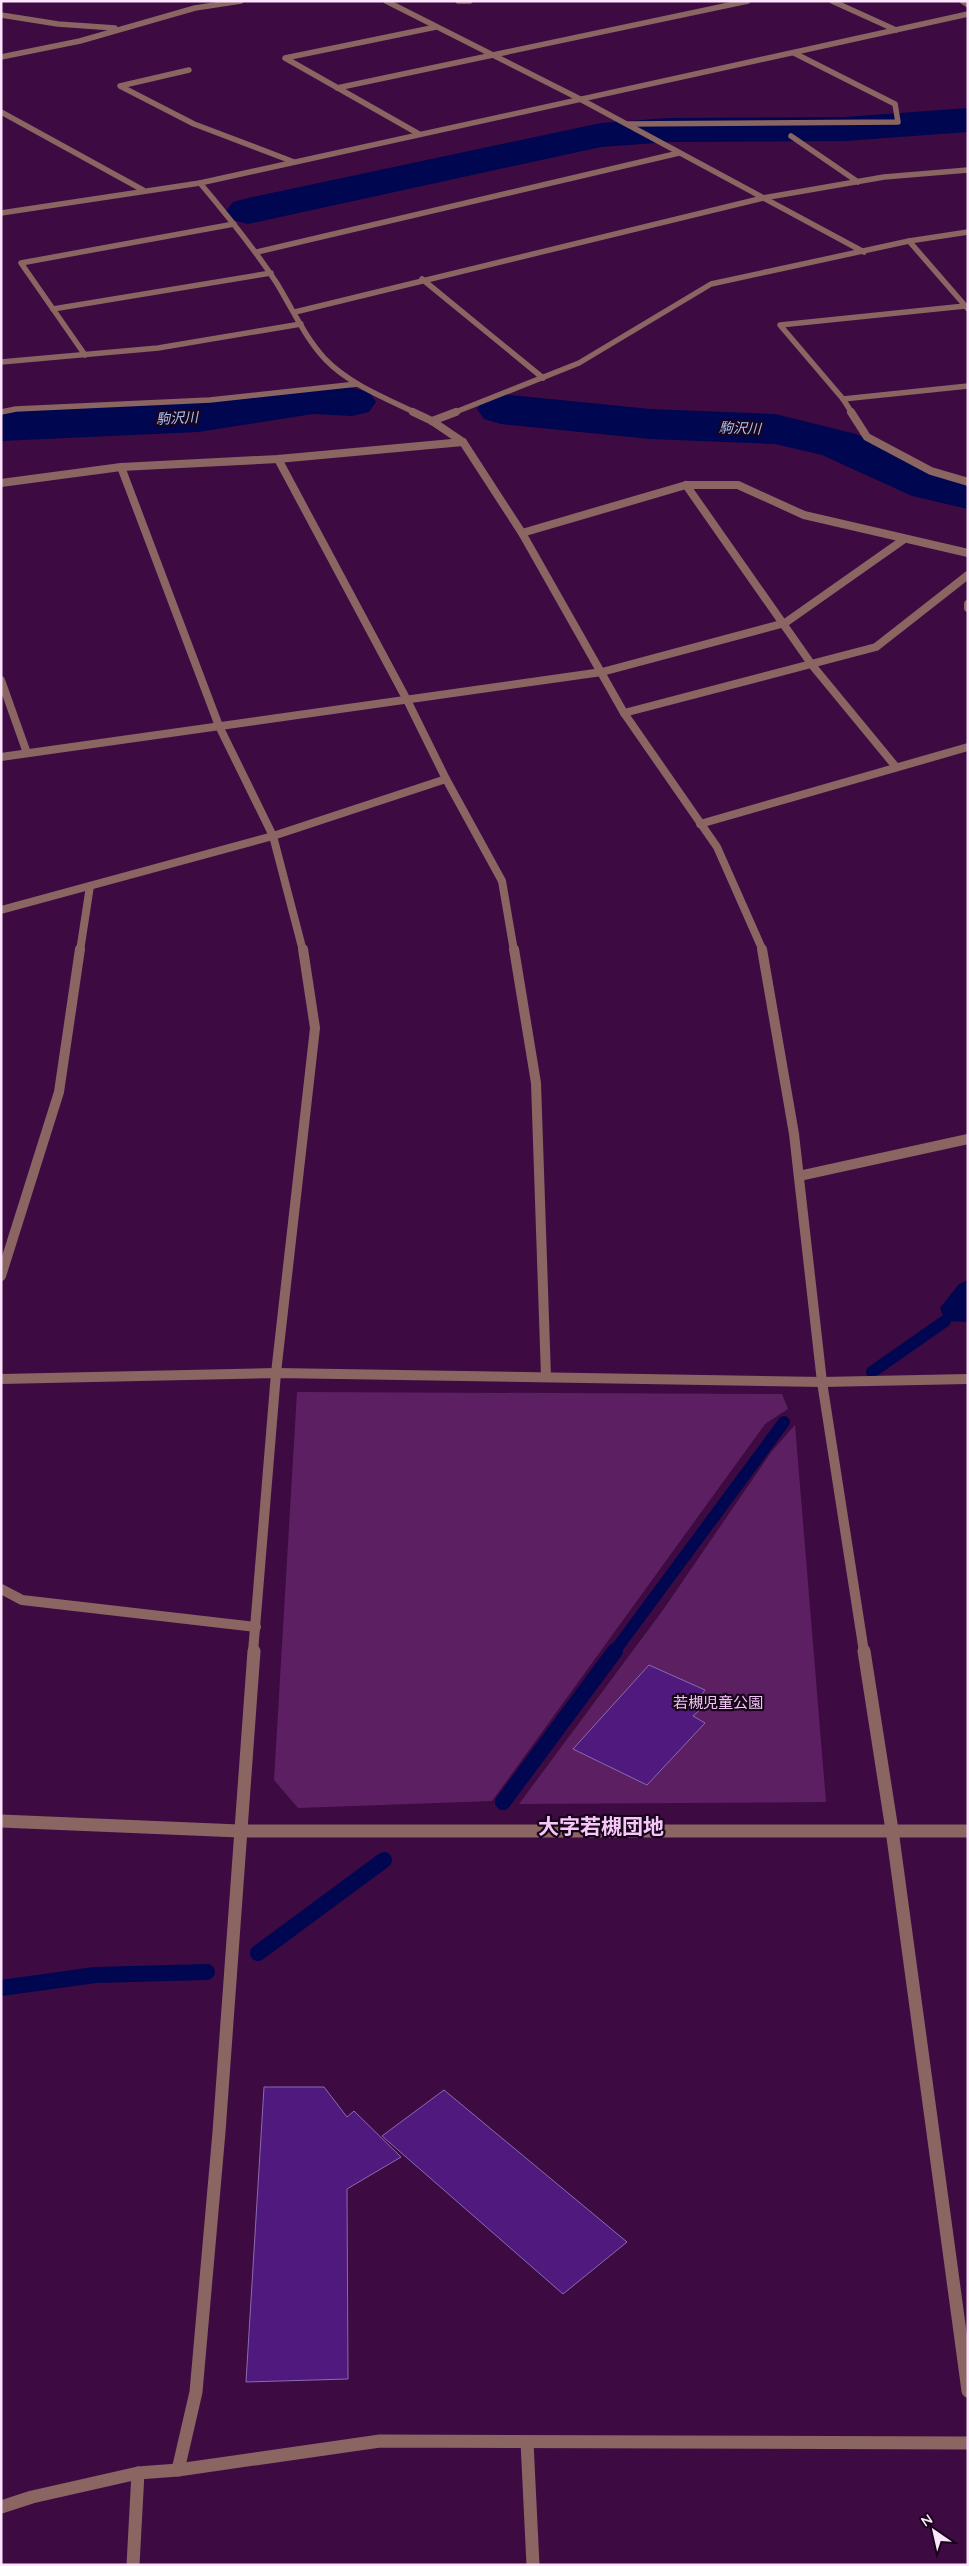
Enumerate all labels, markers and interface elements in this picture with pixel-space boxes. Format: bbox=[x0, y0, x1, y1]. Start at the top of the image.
water label: 駒沢川 bbox=[156, 408, 200, 428]
water label: 駒沢川 bbox=[719, 418, 763, 438]
park label: 若槻児童公園 bbox=[673, 1693, 763, 1712]
district label: 大字若槻団地 bbox=[538, 1813, 664, 1839]
north arrow bbox=[909, 2506, 959, 2556]
text: N bbox=[917, 2510, 936, 2531]

